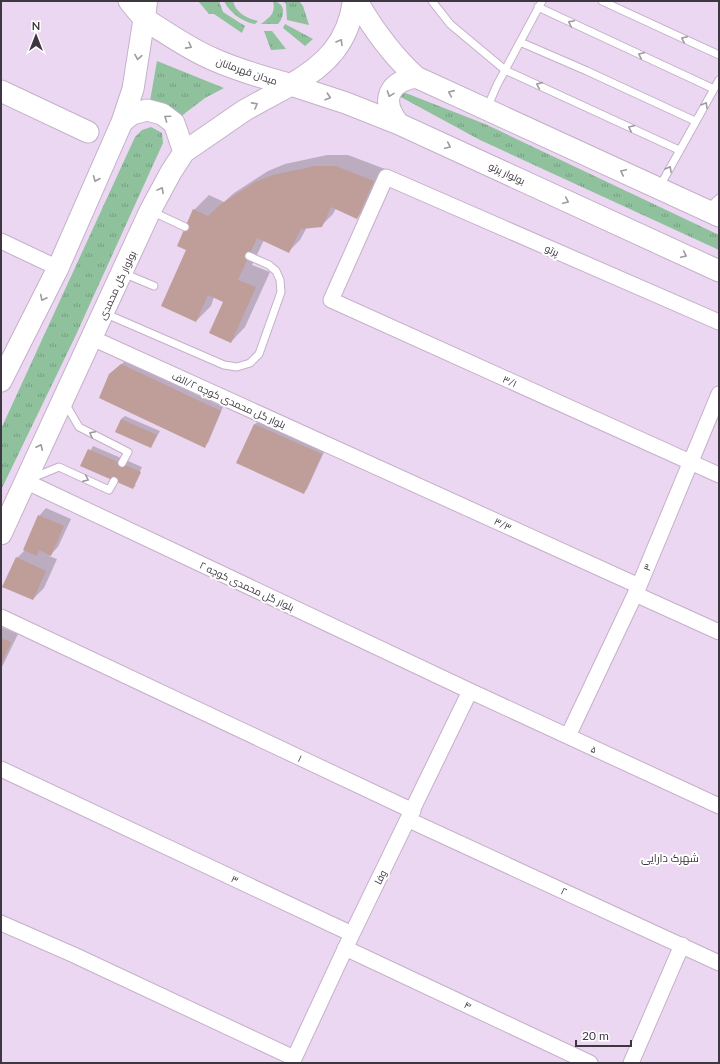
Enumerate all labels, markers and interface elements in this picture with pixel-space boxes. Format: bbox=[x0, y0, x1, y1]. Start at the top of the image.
north arrow bbox=[16, 16, 56, 56]
text: N bbox=[32, 19, 40, 32]
one-way arrow bbox=[568, 20, 575, 28]
one-way arrow bbox=[680, 36, 688, 44]
one-way arrow bbox=[335, 39, 343, 46]
one-way arrow bbox=[185, 41, 192, 49]
one-way arrow bbox=[637, 52, 645, 60]
one-way arrow bbox=[134, 54, 143, 60]
street label: میدان قهرمانان bbox=[214, 55, 279, 88]
one-way arrow bbox=[536, 82, 544, 90]
one-way arrow bbox=[448, 90, 456, 98]
one-way arrow bbox=[387, 91, 395, 98]
one-way arrow bbox=[324, 92, 331, 101]
one-way arrow bbox=[251, 102, 258, 109]
one-way arrow bbox=[700, 102, 707, 109]
one-way arrow bbox=[164, 115, 171, 123]
one-way arrow bbox=[628, 125, 636, 133]
one-way arrow bbox=[444, 141, 451, 149]
street label: بولوار پرتو bbox=[486, 159, 527, 188]
one-way arrow bbox=[665, 166, 672, 173]
one-way arrow bbox=[620, 169, 628, 177]
one-way arrow bbox=[93, 175, 101, 183]
one-way arrow bbox=[157, 187, 164, 195]
one-way arrow bbox=[562, 196, 569, 204]
street label: پرتو bbox=[543, 242, 561, 259]
street label: بولوار گل محمدی bbox=[96, 249, 139, 322]
one-way arrow bbox=[680, 250, 687, 258]
one-way arrow bbox=[40, 294, 48, 301]
street label: بلوار گل محمدی کوچه ۲/الف bbox=[170, 369, 288, 432]
street label: ۳/۱ bbox=[501, 373, 519, 389]
one-way arrow bbox=[89, 431, 97, 438]
one-way arrow bbox=[35, 444, 43, 452]
one-way arrow bbox=[82, 474, 90, 482]
street label: ۳/۳ bbox=[492, 515, 514, 533]
street label: بلوار گل محمدی کوچه ۲ bbox=[197, 559, 296, 614]
street label: ۳ bbox=[640, 561, 654, 572]
street label: ۵ bbox=[589, 742, 599, 756]
street label: ۱ bbox=[296, 752, 304, 764]
district label: شهرک دارایی bbox=[641, 851, 699, 865]
street label: وفا bbox=[371, 868, 389, 886]
street label: ۳ bbox=[229, 872, 241, 886]
street label: ۲ bbox=[559, 884, 569, 898]
street label: ۴ bbox=[462, 998, 474, 1012]
scale bar bbox=[576, 1022, 631, 1048]
text: 20 m bbox=[582, 1028, 609, 1043]

